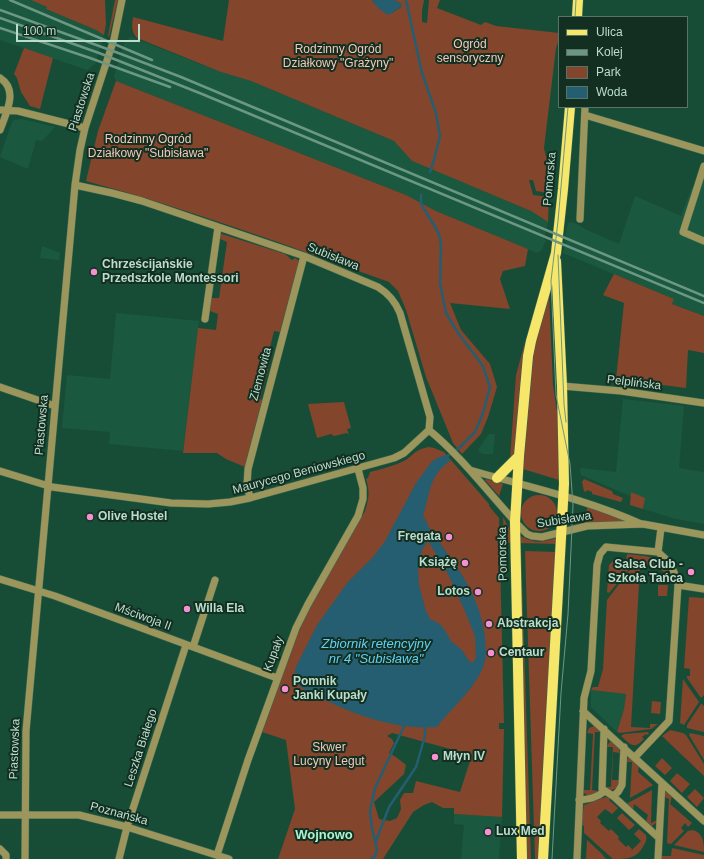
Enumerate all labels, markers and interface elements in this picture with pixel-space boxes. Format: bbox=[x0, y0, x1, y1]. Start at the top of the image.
scale bar bbox=[18, 16, 142, 42]
legend bbox=[558, 16, 688, 108]
text: 100 m bbox=[23, 24, 56, 38]
text: Ulica bbox=[596, 25, 623, 39]
park label: Ogród sensoryczny bbox=[437, 38, 503, 66]
park label: Rodzinny Ogród Działkowy "Grażyny" bbox=[283, 43, 393, 71]
text: Kolej bbox=[596, 45, 623, 59]
text: Park bbox=[596, 65, 621, 79]
street label: Piastowska bbox=[66, 71, 98, 133]
text: Woda bbox=[596, 85, 627, 99]
park label: Rodzinny Ogród Działkowy "Subisława" bbox=[88, 133, 208, 161]
street label: Pomorska bbox=[540, 151, 560, 207]
street label: Subisława bbox=[305, 240, 361, 274]
place label: Chrześcijańskie Przedszkole Montessori bbox=[102, 258, 239, 286]
marker: Chrześcijańskie Przedszkole Montessori bbox=[89, 267, 99, 277]
street label: Ziemowita bbox=[247, 346, 275, 402]
street label: Pelplińska bbox=[606, 373, 662, 393]
street label: Piastowska bbox=[32, 394, 52, 456]
street label: Maurycego Beniowskiego bbox=[231, 448, 367, 498]
street label: Subisława bbox=[536, 509, 592, 531]
place label: Olive Hostel bbox=[98, 510, 167, 524]
marker: Olive Hostel bbox=[85, 512, 95, 522]
street label: Pomorska bbox=[495, 527, 511, 581]
place label: Fregata bbox=[398, 530, 441, 544]
marker: Fregata bbox=[444, 532, 454, 542]
place label: Książę bbox=[419, 556, 457, 570]
marker: Książę bbox=[460, 558, 470, 568]
place label: Salsa Club - Szkoła Tańca bbox=[608, 558, 683, 586]
marker: Salsa Club - Szkoła Tańca bbox=[686, 567, 696, 577]
place label: Lotos bbox=[437, 585, 470, 599]
marker: Lotos bbox=[473, 587, 483, 597]
street label: Mściwoja II bbox=[113, 600, 173, 634]
place label: Willa Ela bbox=[195, 602, 244, 616]
marker: Willa Ela bbox=[182, 604, 192, 614]
place label: Abstrakcja bbox=[497, 617, 558, 631]
marker: Abstrakcja bbox=[484, 619, 494, 629]
street label: Kupały bbox=[261, 634, 287, 674]
water label: Zbiornik retencyjny nr 4 "Subisława" bbox=[321, 636, 431, 667]
place label: Centaur bbox=[499, 646, 544, 660]
marker: Centaur bbox=[486, 648, 496, 658]
place label: Pomnik Janki Kupały bbox=[293, 675, 367, 703]
marker: Pomnik Janki Kupały bbox=[280, 684, 290, 694]
street label: Leszka Białego bbox=[122, 707, 160, 789]
street label: Piastowska bbox=[7, 718, 23, 780]
park label: Skwer Lucyny Legut bbox=[293, 741, 365, 769]
place label: Młyn IV bbox=[443, 750, 485, 764]
marker: Młyn IV bbox=[430, 752, 440, 762]
street label: Poznańska bbox=[88, 799, 150, 829]
place label: Lux Med bbox=[496, 825, 545, 839]
district label: Wojnowo bbox=[295, 827, 353, 843]
marker: Lux Med bbox=[483, 827, 493, 837]

